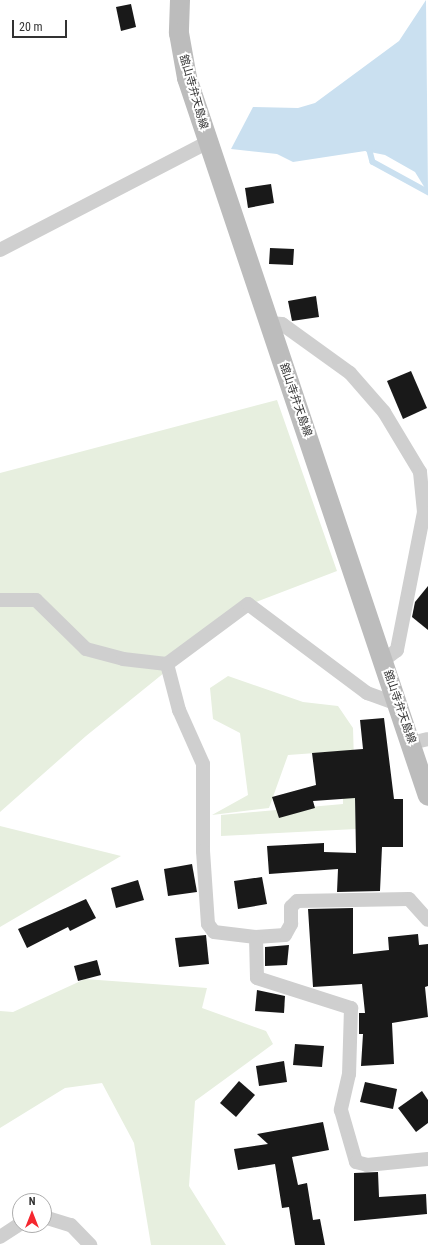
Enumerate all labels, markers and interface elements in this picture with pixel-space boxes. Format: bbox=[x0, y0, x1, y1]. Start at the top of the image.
scale bar bbox=[14, 12, 69, 38]
text: 20 m bbox=[19, 20, 43, 34]
street label: 舘山寺弁天島線 bbox=[176, 53, 210, 131]
street label: 舘山寺弁天島線 bbox=[276, 361, 314, 439]
street label: 舘山寺弁天島線 bbox=[380, 668, 418, 746]
north arrow bbox=[12, 1193, 52, 1233]
text: N bbox=[29, 1195, 35, 1208]

